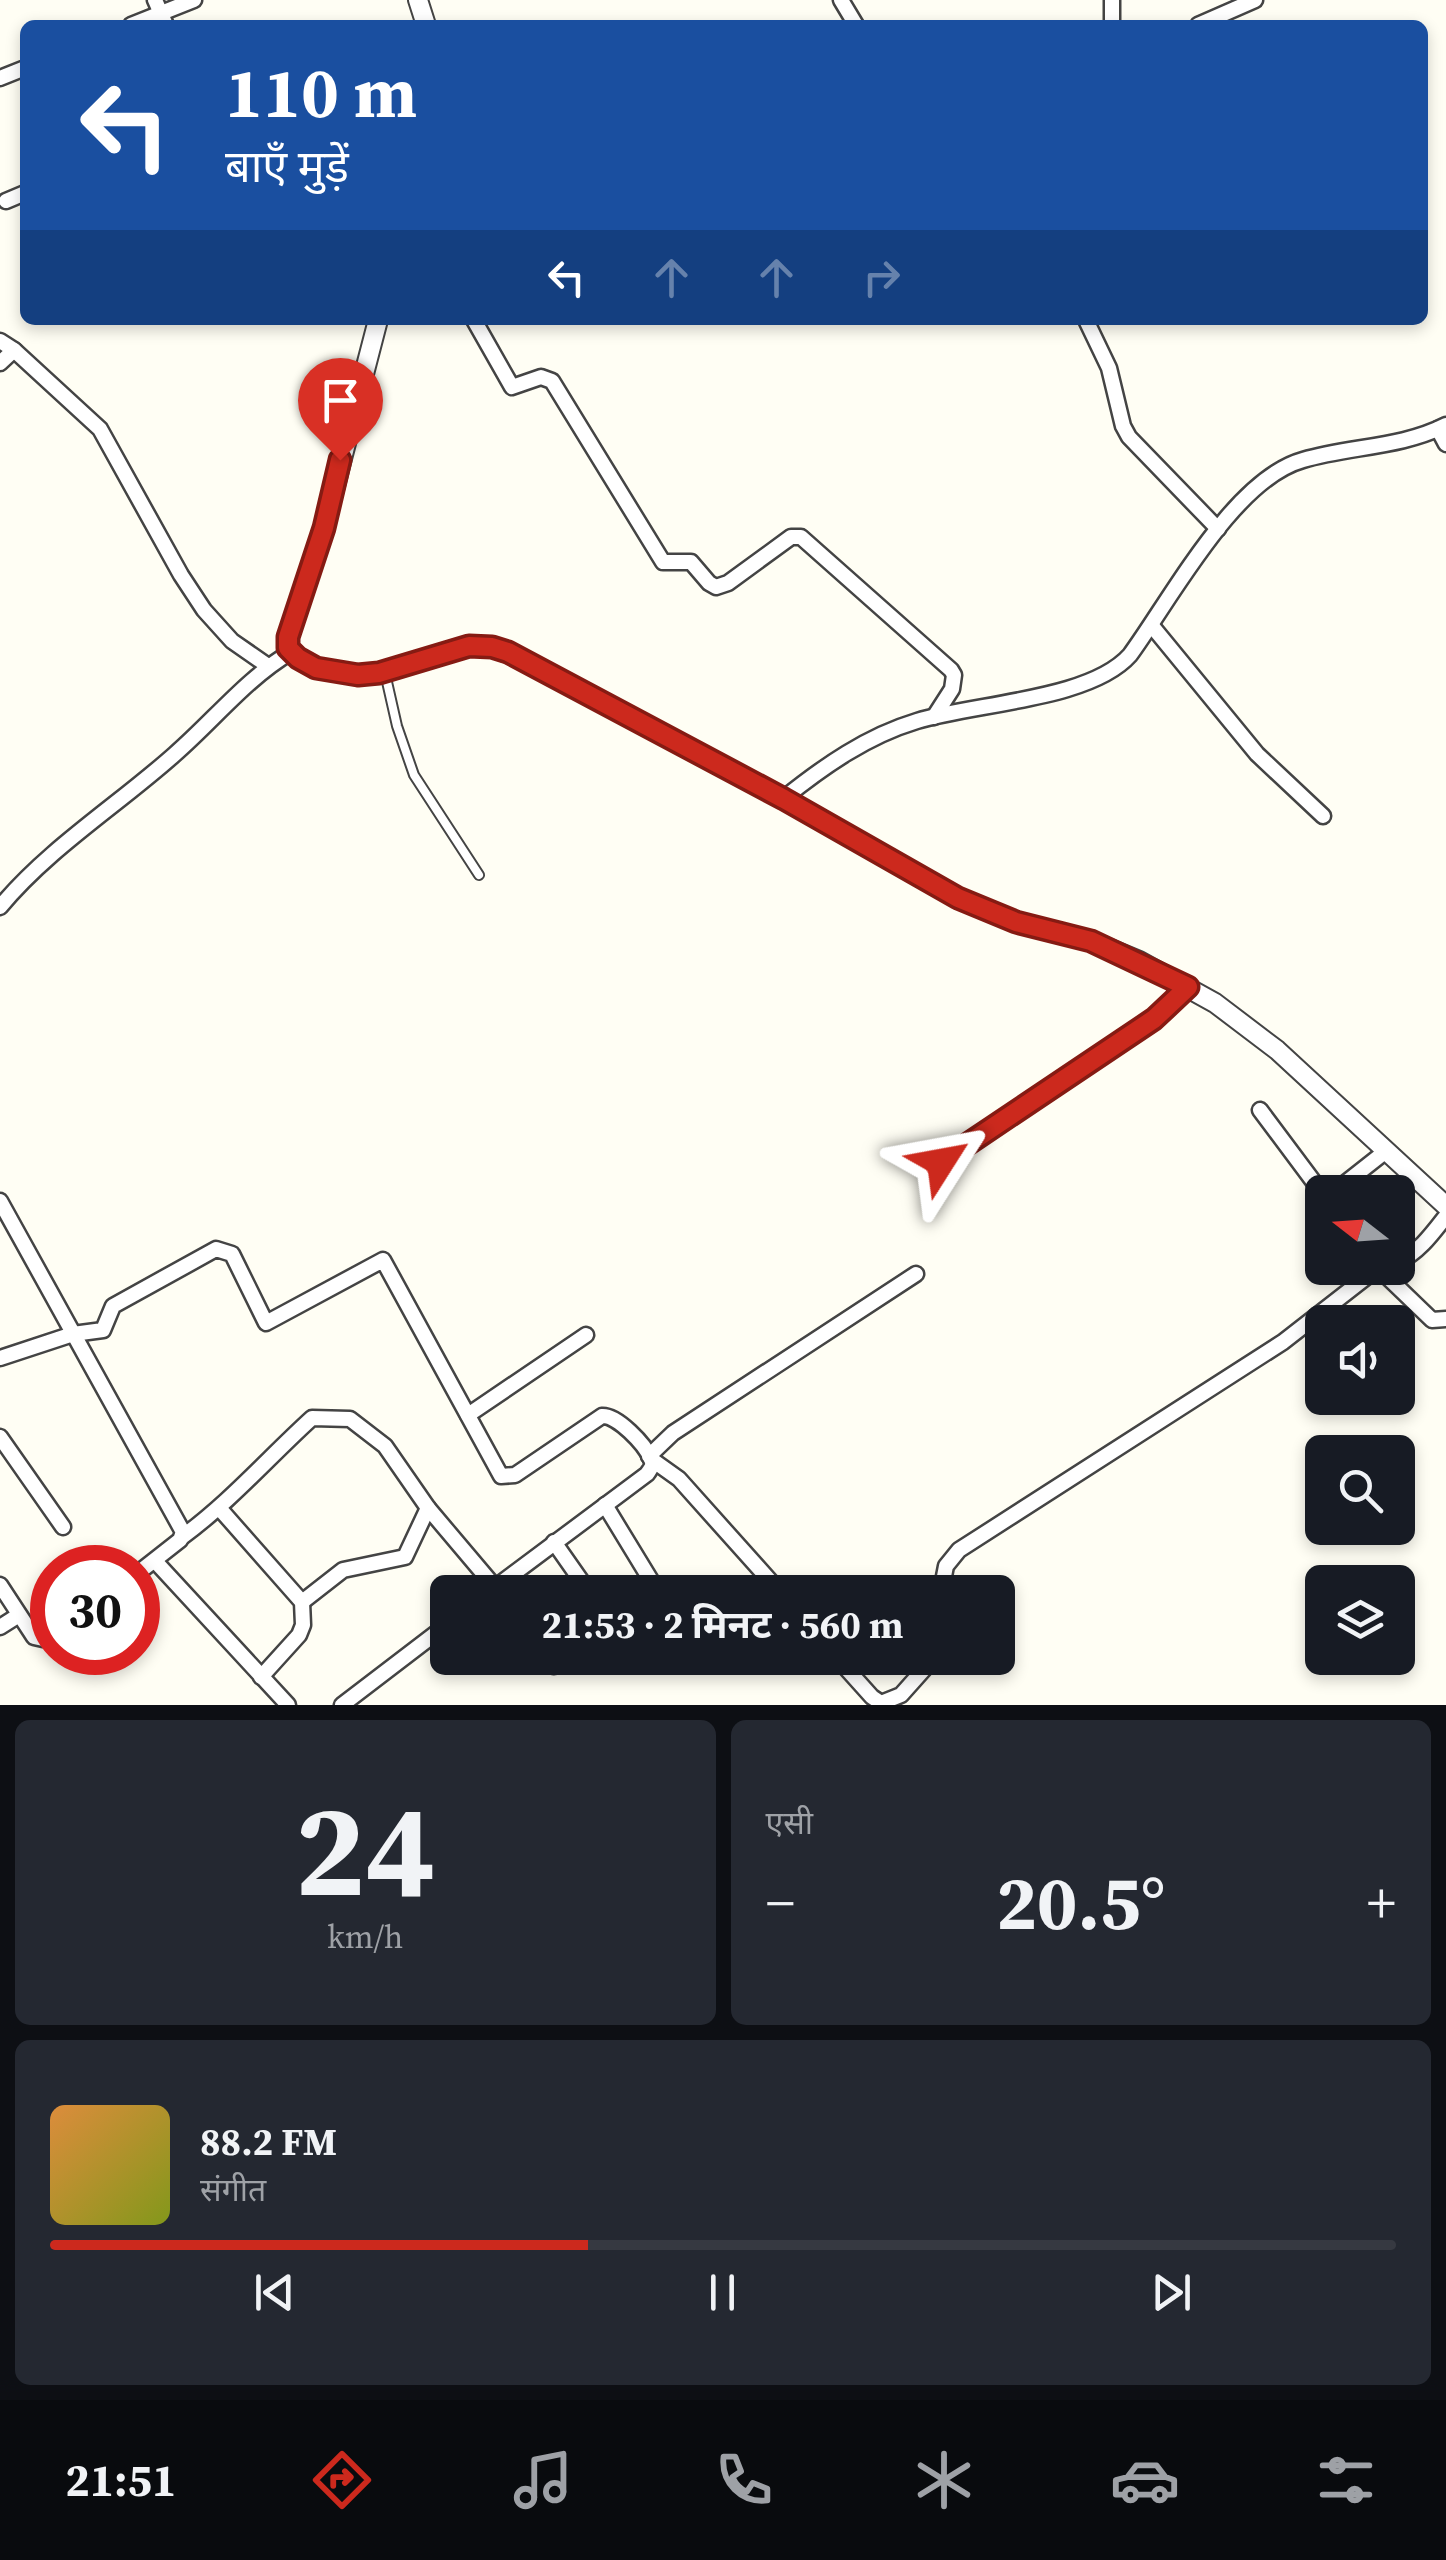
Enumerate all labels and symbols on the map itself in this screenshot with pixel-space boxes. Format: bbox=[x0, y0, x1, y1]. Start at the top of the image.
pin bbox=[298, 358, 383, 461]
position arrow bbox=[889, 1110, 993, 1214]
north arrow bbox=[1305, 1175, 1415, 1285]
speed limit sign: 30 bbox=[30, 1545, 160, 1675]

